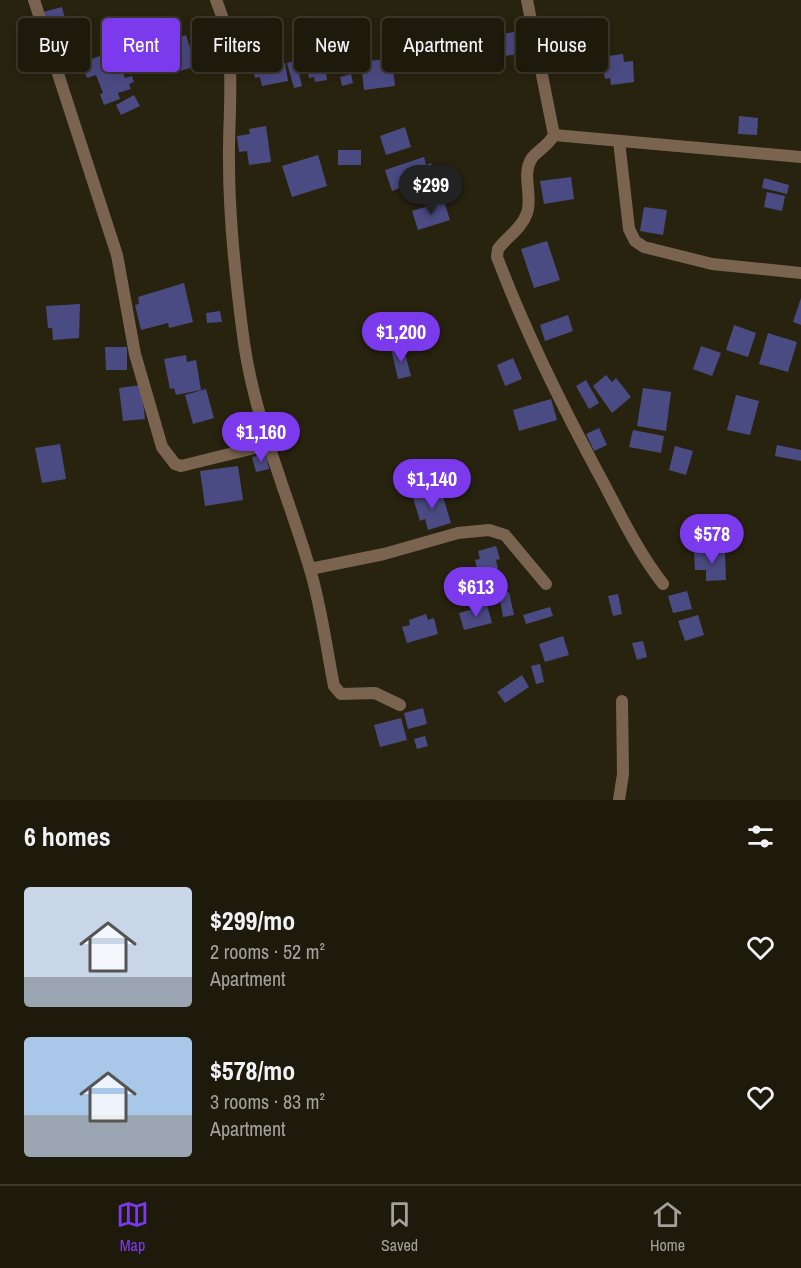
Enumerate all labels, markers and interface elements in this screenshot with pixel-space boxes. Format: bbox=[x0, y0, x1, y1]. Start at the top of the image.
chip: Buy bbox=[18, 18, 90, 72]
chip: Rent bbox=[102, 18, 180, 72]
chip: Filters bbox=[192, 18, 282, 72]
chip: New bbox=[294, 18, 370, 72]
chip: Apartment bbox=[382, 18, 504, 72]
chip: House bbox=[516, 18, 608, 72]
pin: $299 bbox=[395, 165, 467, 216]
text: $299 bbox=[413, 171, 449, 198]
pin: $1,200 bbox=[352, 312, 450, 363]
text: $1,200 bbox=[376, 318, 426, 345]
pin: $1,160 bbox=[212, 412, 310, 463]
text: $1,160 bbox=[236, 418, 286, 445]
pin: $1,140 bbox=[383, 459, 481, 510]
text: $1,140 bbox=[407, 465, 457, 492]
pin: $578 bbox=[676, 514, 748, 565]
text: $578 bbox=[694, 520, 730, 547]
pin: $613 bbox=[440, 567, 512, 618]
text: $613 bbox=[458, 573, 494, 600]
text: 6 homes bbox=[24, 819, 111, 854]
icon: filters bbox=[744, 820, 777, 853]
text: $299/mo bbox=[210, 903, 295, 938]
icon: home bbox=[72, 911, 144, 983]
icon: heart bbox=[744, 931, 777, 964]
text: 2 rooms · 52 m² bbox=[210, 938, 325, 965]
text: Apartment bbox=[210, 965, 286, 992]
text: $578/mo bbox=[210, 1053, 295, 1088]
icon: home bbox=[72, 1061, 144, 1133]
icon: heart bbox=[744, 1081, 777, 1114]
text: 3 rooms · 83 m² bbox=[210, 1088, 325, 1115]
text: Apartment bbox=[210, 1115, 286, 1142]
tab: Map bbox=[116, 1198, 149, 1256]
tab: Saved bbox=[381, 1198, 418, 1256]
tab: Home bbox=[650, 1198, 685, 1256]

